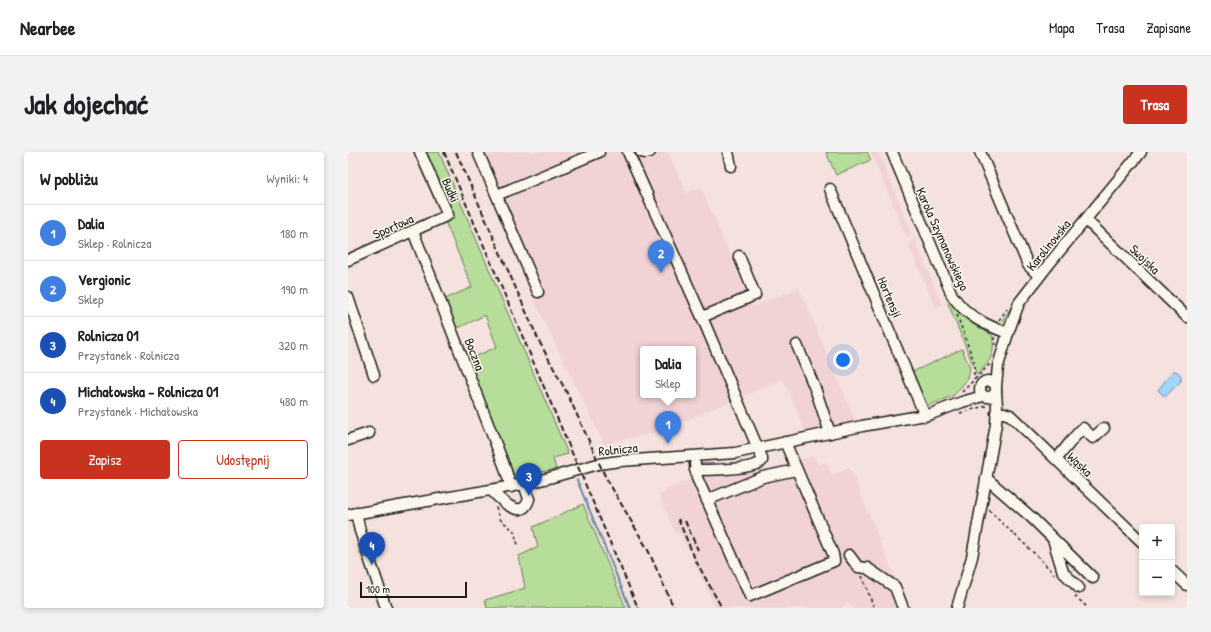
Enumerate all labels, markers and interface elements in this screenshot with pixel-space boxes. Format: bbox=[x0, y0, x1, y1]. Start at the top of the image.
text: Nearbee bbox=[20, 15, 75, 41]
text: Mapa bbox=[1049, 18, 1074, 37]
text: Trasa bbox=[1096, 18, 1125, 37]
text: Zapisane bbox=[1147, 18, 1191, 37]
text: Jak dojechać bbox=[24, 85, 148, 123]
button: Trasa bbox=[1123, 85, 1187, 124]
text: W pobliżu bbox=[40, 167, 98, 190]
text: Wyniki: 4 bbox=[267, 169, 308, 187]
street label: Budki bbox=[438, 175, 464, 205]
street label: Karola Szymanowskiego bbox=[912, 185, 974, 293]
street label: Sportowa bbox=[370, 209, 416, 243]
text: Dalia bbox=[78, 213, 104, 234]
street label: Karolinowska bbox=[1022, 216, 1074, 274]
text: 1 bbox=[51, 224, 55, 242]
text: 180 m bbox=[280, 224, 308, 242]
text: Sklep · Rolnicza bbox=[78, 234, 151, 252]
pin: 2 bbox=[648, 240, 674, 273]
street label: Swojska bbox=[1126, 240, 1164, 278]
text: Vergionic bbox=[78, 269, 130, 290]
street label: Hortensji bbox=[873, 274, 907, 320]
text: 2 bbox=[50, 280, 56, 298]
text: 190 m bbox=[281, 280, 308, 298]
text: Sklep bbox=[78, 290, 104, 308]
text: Rolnicza 01 bbox=[78, 325, 139, 346]
street label: Boczna bbox=[461, 335, 489, 373]
text: 3 bbox=[50, 336, 56, 354]
text: 320 m bbox=[278, 336, 308, 354]
text: Przystanek · Rolnicza bbox=[78, 346, 179, 364]
popup bbox=[640, 346, 696, 398]
your location bbox=[833, 350, 853, 370]
text: Dalia bbox=[655, 353, 681, 374]
text: Sklep bbox=[655, 374, 680, 392]
text: Michałowska - Rolnicza 01 bbox=[78, 381, 219, 402]
text: 4 bbox=[51, 392, 55, 410]
text: 480 m bbox=[280, 392, 308, 410]
text: Przystanek · Michałowska bbox=[78, 402, 198, 420]
pin: 1 bbox=[655, 411, 681, 444]
street label: Rolnicza bbox=[598, 438, 638, 460]
button: Zapisz bbox=[40, 440, 170, 479]
button: Udostępnij bbox=[178, 440, 308, 479]
street label: Wąska bbox=[1063, 448, 1097, 480]
pin: 3 bbox=[516, 463, 542, 496]
map controls bbox=[1139, 524, 1175, 596]
button: + bbox=[1139, 524, 1175, 560]
pin: 4 bbox=[359, 532, 385, 565]
button: − bbox=[1139, 560, 1175, 596]
scale bar bbox=[360, 580, 467, 599]
text: 100 m bbox=[366, 582, 390, 596]

